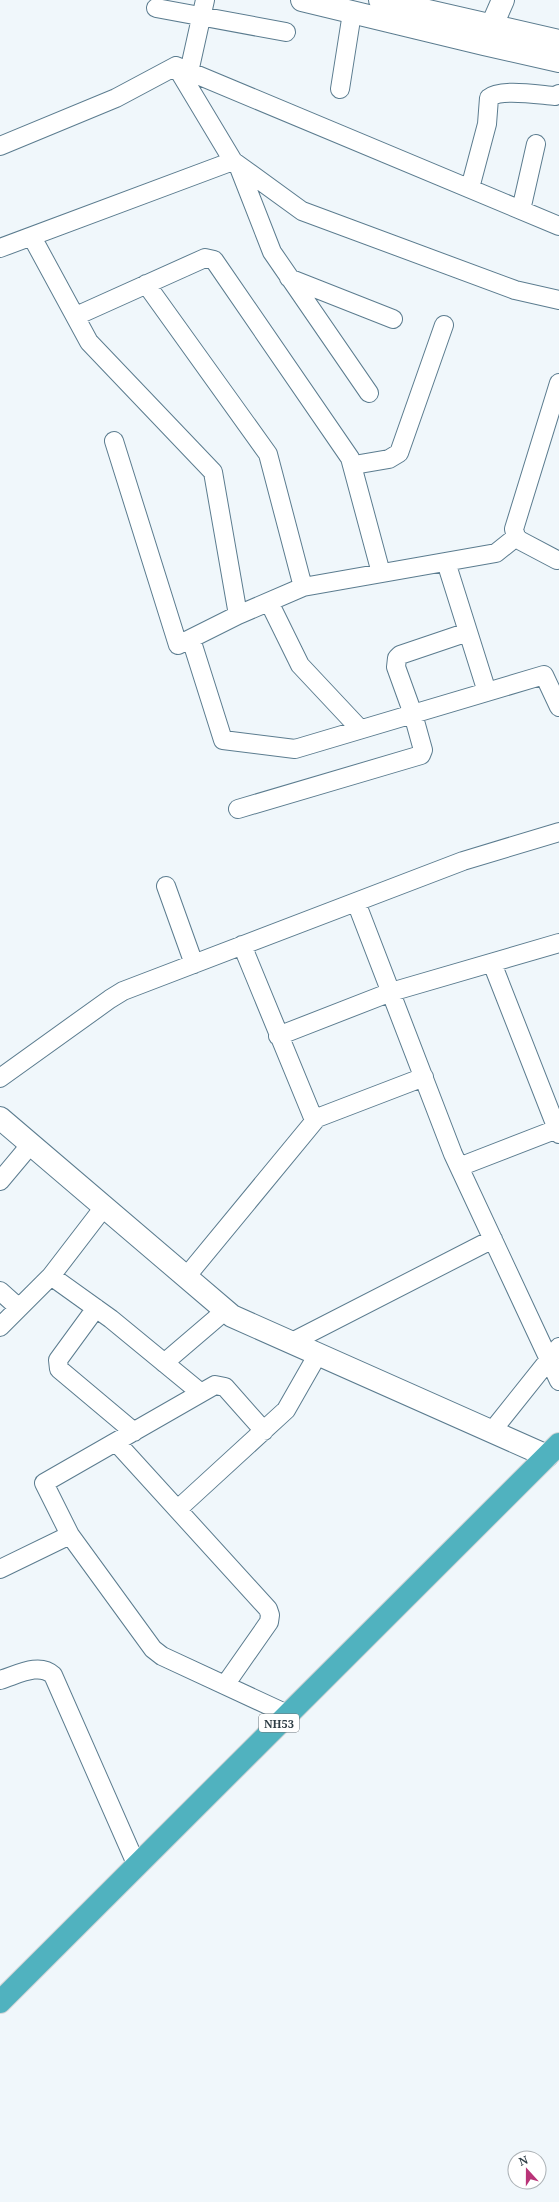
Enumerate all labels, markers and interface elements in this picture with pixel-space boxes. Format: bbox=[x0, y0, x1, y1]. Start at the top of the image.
road number: NH53 bbox=[259, 1714, 299, 1732]
north arrow bbox=[507, 2150, 547, 2190]
text: N bbox=[517, 2152, 530, 2169]

